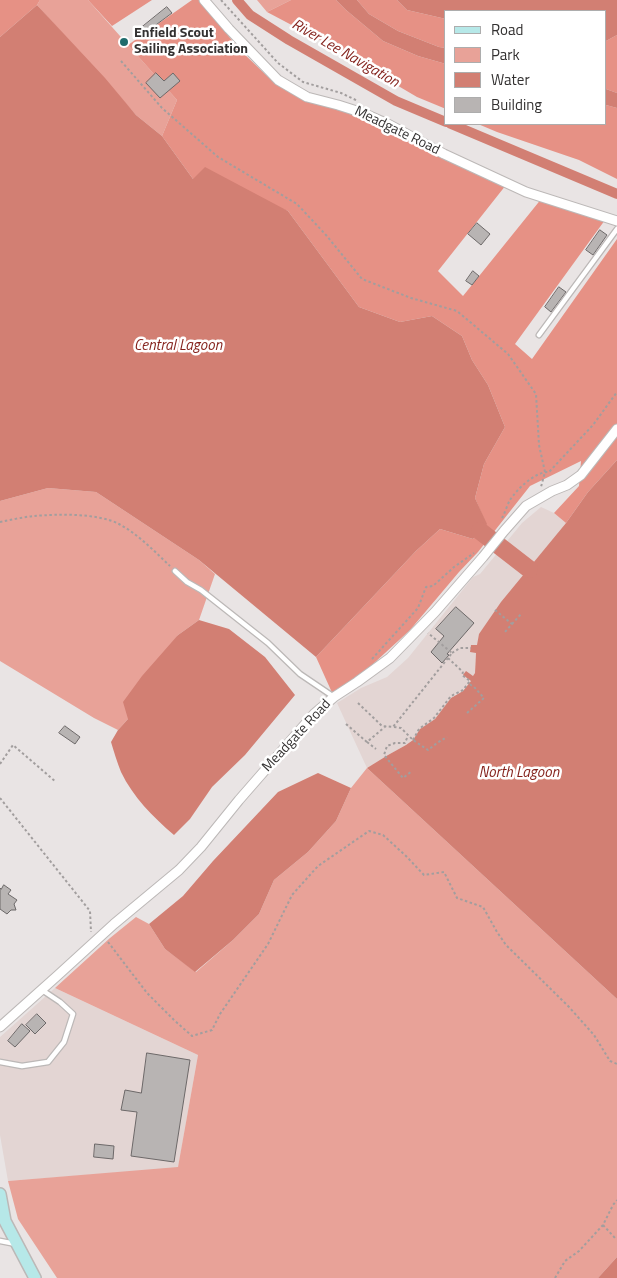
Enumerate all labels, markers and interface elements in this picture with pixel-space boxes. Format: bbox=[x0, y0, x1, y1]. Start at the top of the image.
legend bbox=[444, 10, 607, 125]
water label: River Lee Navigation bbox=[288, 16, 402, 92]
text: Road bbox=[491, 18, 523, 41]
place label: Enfield Scout Sailing Association bbox=[134, 26, 248, 58]
marker: Enfield Scout Sailing Association bbox=[118, 36, 130, 48]
text: Park bbox=[491, 43, 520, 66]
text: Water bbox=[491, 68, 530, 91]
text: Building bbox=[491, 93, 542, 116]
street label: Meadgate Road bbox=[352, 103, 442, 159]
water label: Central Lagoon bbox=[134, 337, 222, 355]
street label: Meadgate Road bbox=[259, 696, 335, 776]
water label: North Lagoon bbox=[479, 764, 559, 782]

